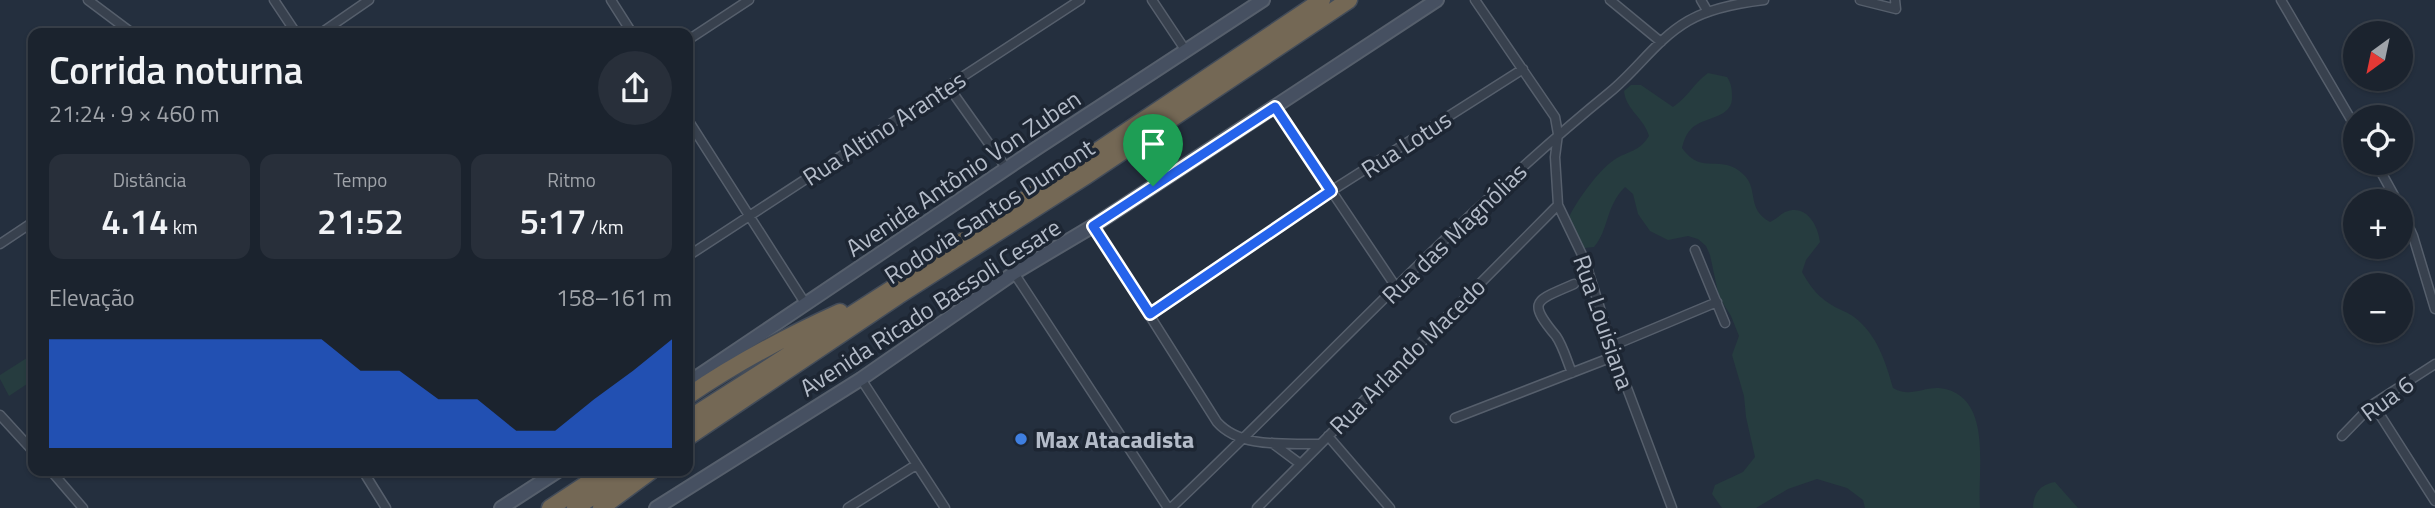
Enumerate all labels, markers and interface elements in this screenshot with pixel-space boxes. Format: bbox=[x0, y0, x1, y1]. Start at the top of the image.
north arrow bbox=[2343, 21, 2413, 91]
map controls bbox=[2343, 21, 2413, 343]
text: Corrida noturna bbox=[49, 41, 303, 99]
button: share bbox=[598, 51, 672, 125]
street label: Rua Altino Arantes bbox=[795, 62, 973, 194]
street label: Avenida Antônio Von Zuben bbox=[838, 81, 1088, 265]
text: 21:24 · 9 × 460 m bbox=[49, 96, 219, 131]
street label: Rua Lotus bbox=[1354, 101, 1458, 187]
button: locate bbox=[2343, 105, 2413, 175]
pin bbox=[1123, 114, 1183, 186]
icon: arrive bbox=[1134, 125, 1172, 163]
street label: Rodovia Santos Dumont bbox=[877, 129, 1102, 293]
street label: Rua das Magnólias bbox=[1373, 154, 1535, 312]
text: Distância bbox=[113, 165, 186, 194]
text: Tempo bbox=[334, 165, 387, 194]
text: Ritmo bbox=[547, 165, 596, 194]
button: + bbox=[2343, 189, 2413, 259]
text: 4.14 bbox=[101, 194, 169, 248]
text: 21:52 bbox=[317, 194, 404, 248]
text: 5:17 bbox=[519, 194, 587, 248]
street label: Avenida Ricado Bassoli Cesare bbox=[792, 209, 1068, 405]
text: km bbox=[169, 212, 198, 241]
text: /km bbox=[587, 212, 624, 241]
street label: Rua Louisiana bbox=[1564, 250, 1644, 394]
street label: Rua Arlando Macedo bbox=[1321, 270, 1493, 442]
button: − bbox=[2343, 273, 2413, 343]
text: Elevação bbox=[49, 280, 135, 315]
text: 158–161 m bbox=[556, 280, 672, 315]
street label: Rua 6 bbox=[2353, 366, 2421, 430]
place label: Max Atacadista bbox=[1035, 421, 1194, 457]
marker: Max Atacadista bbox=[1013, 431, 1029, 447]

